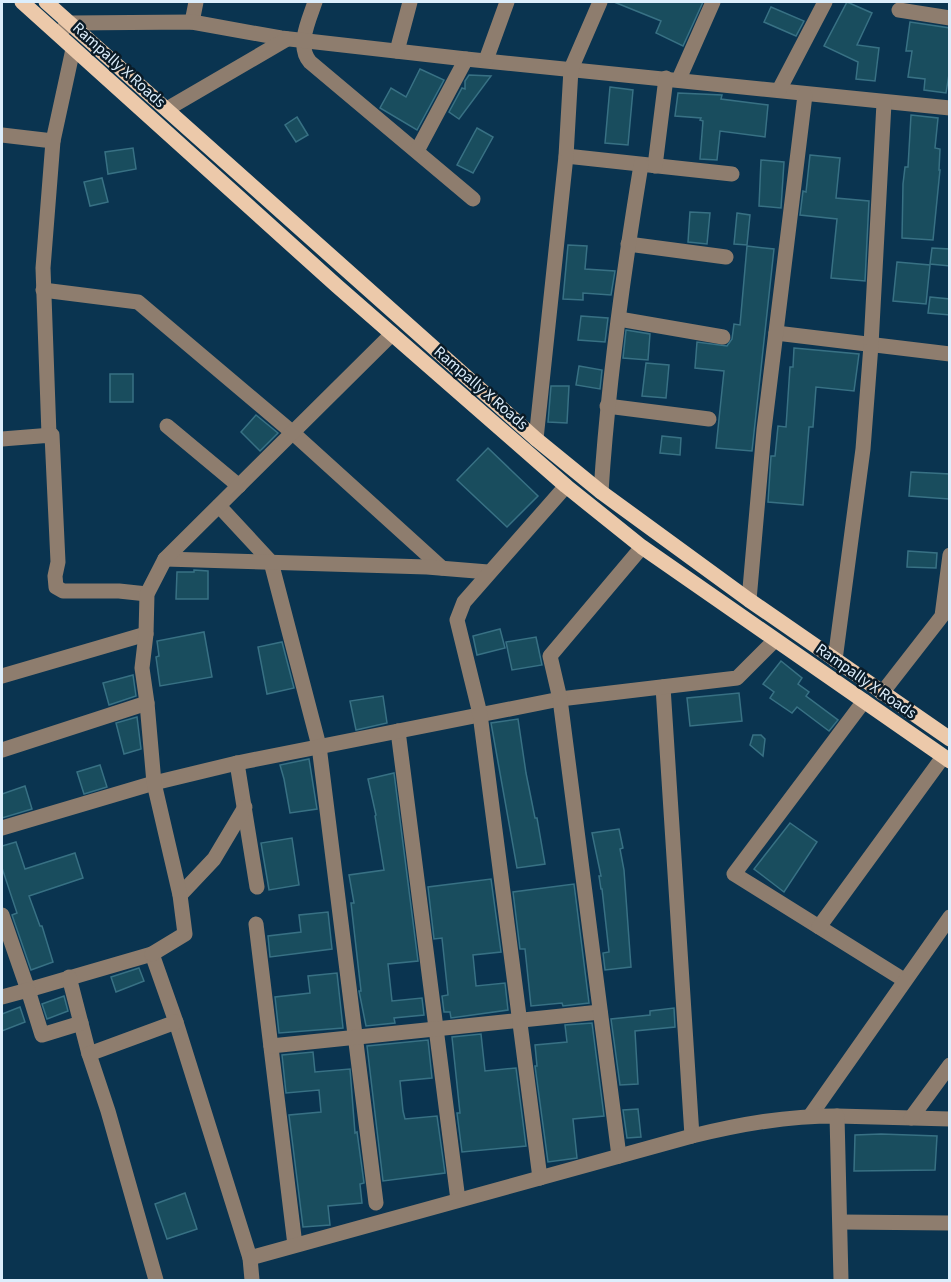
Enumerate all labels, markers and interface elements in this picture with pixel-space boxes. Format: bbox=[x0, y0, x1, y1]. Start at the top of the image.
street label: Rampally X Roads bbox=[68, 17, 171, 113]
street label: Rampally X Roads bbox=[429, 341, 533, 435]
street label: Rampally X Roads bbox=[811, 638, 921, 724]

